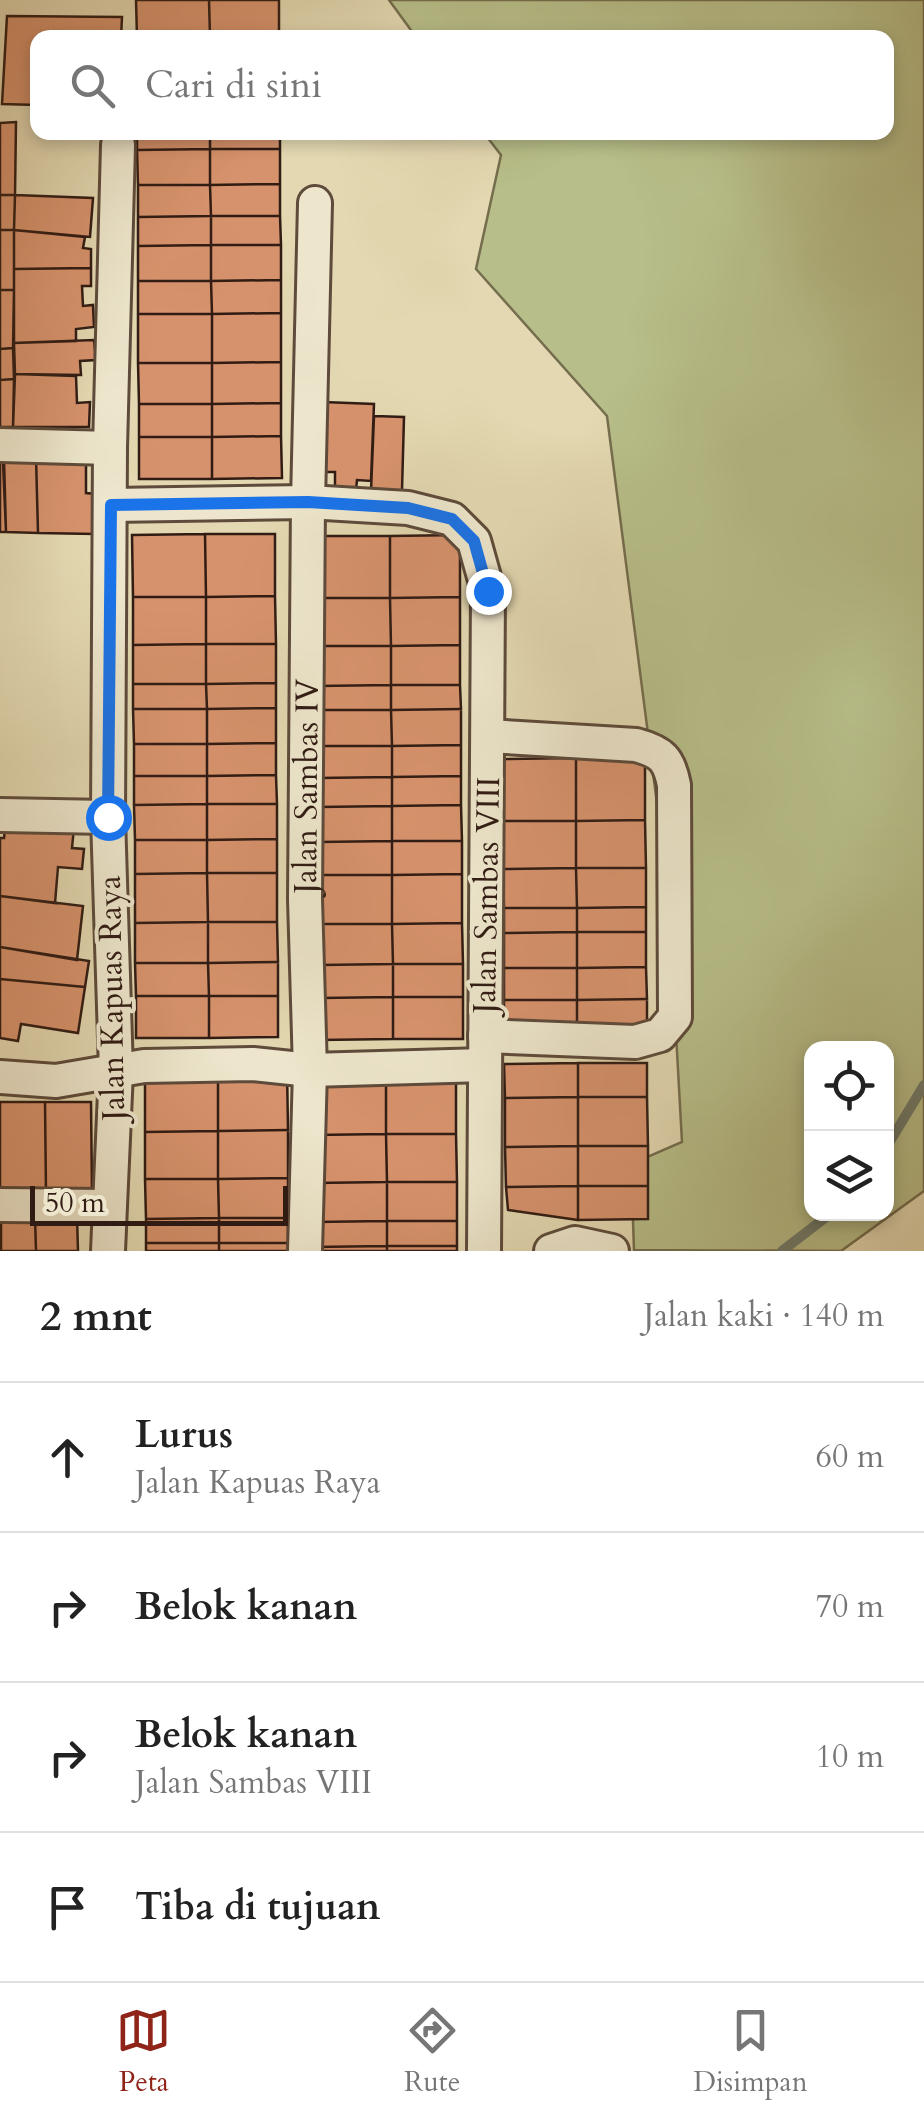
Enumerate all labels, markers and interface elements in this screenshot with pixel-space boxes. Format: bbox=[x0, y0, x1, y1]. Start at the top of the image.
search box bbox=[30, 30, 894, 140]
icon: search bbox=[65, 58, 120, 113]
text: Cari di sini bbox=[145, 59, 322, 111]
route end bbox=[466, 569, 512, 615]
street label: Jalan Sambas IV bbox=[284, 678, 330, 898]
street label: Jalan Sambas VIII bbox=[463, 776, 511, 1018]
route start bbox=[86, 795, 132, 841]
street label: Jalan Kapuas Raya bbox=[88, 875, 136, 1125]
map controls bbox=[804, 1041, 894, 1221]
button: locate bbox=[804, 1041, 894, 1131]
button: layers bbox=[804, 1131, 894, 1221]
scale bar bbox=[30, 1181, 288, 1226]
text: 50 m bbox=[45, 1184, 105, 1222]
text: 2 mnt bbox=[40, 1288, 152, 1345]
text: Jalan kaki · 140 m bbox=[643, 1294, 884, 1338]
text: Lurus bbox=[135, 1409, 233, 1461]
icon: ahead bbox=[40, 1430, 95, 1485]
text: 60 m bbox=[816, 1435, 884, 1479]
text: Jalan Kapuas Raya bbox=[135, 1461, 381, 1505]
icon: right bbox=[40, 1580, 95, 1635]
text: Belok kanan bbox=[135, 1581, 357, 1633]
text: 70 m bbox=[816, 1585, 884, 1629]
text: Belok kanan bbox=[135, 1709, 357, 1761]
icon: right bbox=[40, 1730, 95, 1785]
text: 10 m bbox=[816, 1735, 884, 1779]
text: Jalan Sambas VIII bbox=[135, 1761, 372, 1805]
icon: arrive bbox=[40, 1880, 95, 1935]
text: Tiba di tujuan bbox=[135, 1881, 380, 1933]
tab: Peta bbox=[116, 2003, 171, 2101]
tab: Rute bbox=[404, 2003, 460, 2101]
tab: Disimpan bbox=[693, 2003, 808, 2101]

